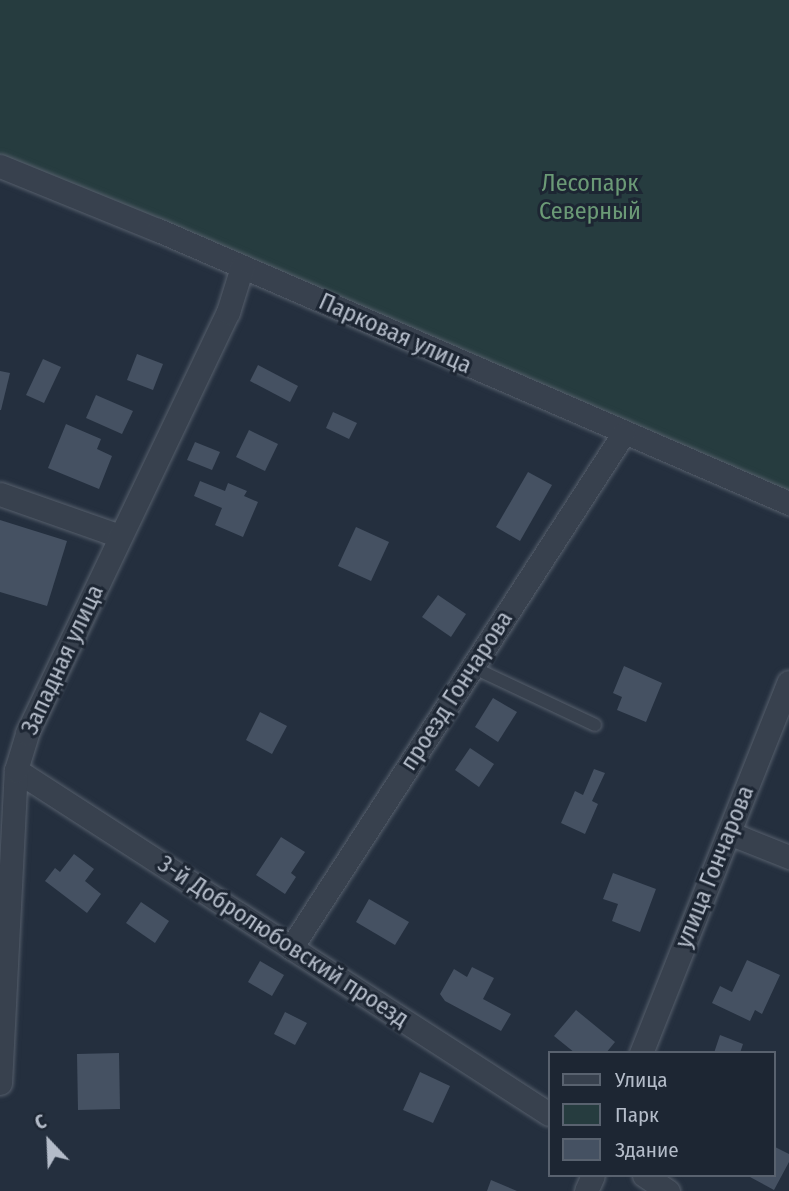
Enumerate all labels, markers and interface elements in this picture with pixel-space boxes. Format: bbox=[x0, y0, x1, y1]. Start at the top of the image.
park label: Лесопарк Северный bbox=[539, 170, 641, 226]
street label: Парковая улица bbox=[314, 288, 476, 380]
street label: Западная улица bbox=[16, 581, 110, 739]
street label: проезд Гончарова bbox=[395, 606, 519, 776]
street label: улица Гончарова bbox=[669, 782, 761, 952]
street label: 3-й Добролюбовский проезд bbox=[152, 850, 414, 1034]
legend bbox=[548, 1051, 775, 1177]
text: Улица bbox=[615, 1067, 668, 1093]
text: Парк bbox=[615, 1102, 659, 1128]
north arrow bbox=[14, 1107, 84, 1177]
text: С bbox=[32, 1110, 50, 1135]
text: Здание bbox=[615, 1137, 679, 1163]

